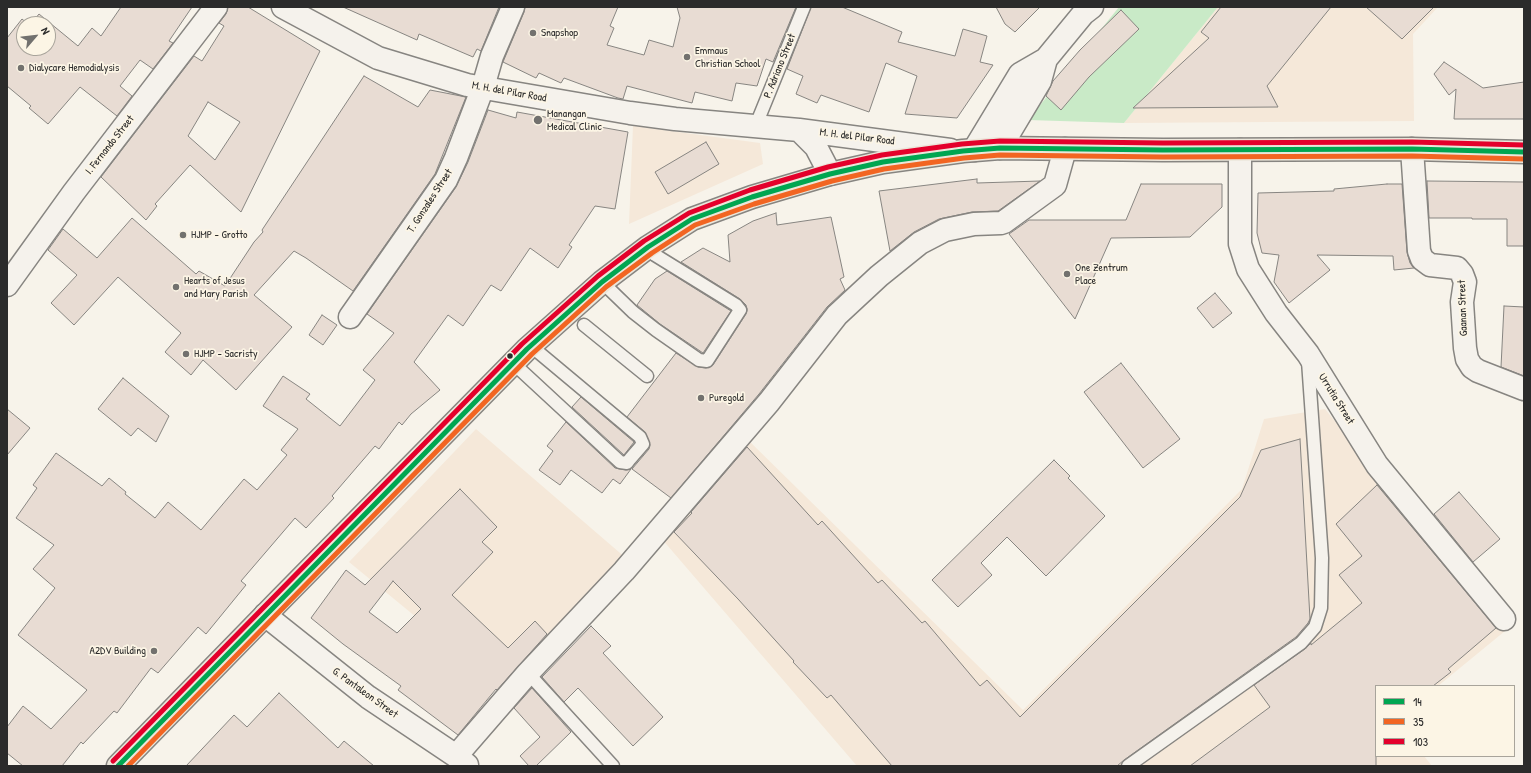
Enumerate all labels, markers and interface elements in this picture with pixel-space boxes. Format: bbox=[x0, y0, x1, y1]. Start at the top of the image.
north arrow bbox=[16, 16, 56, 56]
text: N bbox=[38, 25, 53, 37]
place label: Snapshop bbox=[541, 26, 578, 40]
marker: Snapshop bbox=[528, 28, 538, 38]
street label: P. Adriano Street bbox=[761, 32, 799, 100]
place label: Emmaus Christian School bbox=[695, 44, 760, 70]
marker: Emmaus Christian School bbox=[682, 52, 692, 62]
place label: Dialycare Hemodialysis bbox=[29, 61, 119, 75]
marker: Dialycare Hemodialysis bbox=[16, 63, 26, 73]
street label: M. H. del Pilar Road bbox=[471, 79, 547, 105]
place label: Manangan Medical Clinic bbox=[547, 107, 602, 133]
street label: I. Fernando Street bbox=[83, 113, 137, 177]
marker: Manangan Medical Clinic bbox=[532, 114, 544, 126]
street label: M. H. del Pilar Road bbox=[819, 126, 895, 148]
street label: T. Gonzales Street bbox=[404, 167, 456, 235]
place label: HJMP - Grotto bbox=[191, 228, 248, 242]
marker: HJMP - Grotto bbox=[178, 230, 188, 240]
place label: One Zentrum Place bbox=[1075, 261, 1128, 287]
marker: One Zentrum Place bbox=[1062, 269, 1072, 279]
place label: Hearts of Jesus and Mary Parish bbox=[184, 274, 248, 300]
street label: Gaanan Street bbox=[1455, 280, 1471, 336]
marker: Hearts of Jesus and Mary Parish bbox=[171, 282, 181, 292]
place label: HJMP - Sacristy bbox=[194, 347, 258, 361]
marker: HJMP - Sacristy bbox=[181, 349, 191, 359]
unlabelled marker bbox=[505, 351, 515, 361]
street label: Urrutia Street bbox=[1315, 371, 1357, 427]
place label: Puregold bbox=[709, 391, 744, 405]
marker: Puregold bbox=[696, 393, 706, 403]
place label: A2DV Building bbox=[90, 644, 146, 658]
marker: A2DV Building bbox=[149, 646, 159, 656]
street label: G. Pantaleon Street bbox=[330, 665, 400, 721]
legend bbox=[1375, 685, 1515, 757]
text: 14 bbox=[1413, 693, 1422, 710]
text: 35 bbox=[1413, 713, 1423, 730]
text: 103 bbox=[1413, 733, 1428, 750]

